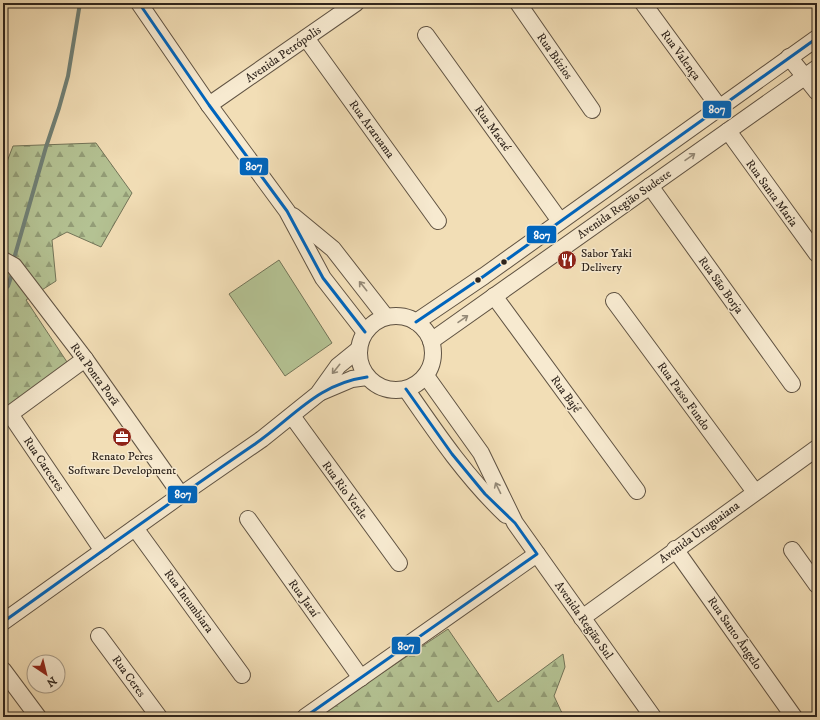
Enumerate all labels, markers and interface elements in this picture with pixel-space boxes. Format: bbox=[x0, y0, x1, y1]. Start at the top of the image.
street label: Avenida Petrópolis bbox=[242, 23, 324, 86]
street label: Rua Valença bbox=[657, 27, 704, 84]
street label: Rua Búzios bbox=[533, 30, 576, 82]
street label: Rua Araruama bbox=[346, 97, 398, 162]
line badge: 807 bbox=[702, 100, 732, 119]
street label: Rua Macaé bbox=[471, 103, 514, 154]
text: 807 bbox=[708, 103, 726, 117]
one-way arrow bbox=[684, 153, 695, 161]
line badge: 807 bbox=[239, 157, 269, 176]
street label: Rua Santa Maria bbox=[742, 157, 801, 230]
text: 807 bbox=[245, 160, 263, 174]
street label: Avenida Região Sudeste bbox=[574, 166, 674, 243]
line badge: 807 bbox=[526, 225, 557, 244]
text: 807 bbox=[533, 229, 551, 243]
place label: Sabor Yaki Delivery bbox=[581, 246, 632, 275]
restaurant icon: Sabor Yaki Delivery bbox=[556, 249, 578, 271]
street label: Rua São Borja bbox=[695, 254, 747, 318]
unlabelled marker bbox=[499, 257, 509, 267]
unlabelled marker bbox=[473, 275, 483, 285]
one-way arrow bbox=[358, 281, 367, 292]
one-way arrow bbox=[457, 315, 468, 323]
street label: Rua Ponta Porã bbox=[67, 340, 123, 409]
street label: Rua Passo Fundo bbox=[654, 359, 714, 434]
one-way arrow bbox=[332, 364, 340, 375]
street label: Rua Bajé bbox=[547, 373, 584, 416]
office icon: Renato Peres Software Development bbox=[111, 426, 133, 448]
street label: Rua Carceres bbox=[20, 434, 67, 494]
place label: Renato Peres Software Development bbox=[68, 449, 176, 478]
street label: Rua Rio Verde bbox=[318, 458, 371, 522]
one-way arrow bbox=[494, 483, 501, 495]
line badge: 807 bbox=[167, 485, 198, 504]
text: 807 bbox=[174, 488, 192, 502]
street label: Avenida Uruguaiana bbox=[656, 498, 743, 567]
street label: Rua Intumbiara bbox=[161, 567, 217, 637]
street label: Rua Jataí bbox=[285, 576, 323, 621]
street label: Avenida Região Sul bbox=[551, 578, 616, 662]
street label: Rua Santo Ângelo bbox=[704, 594, 765, 673]
line badge: 807 bbox=[391, 636, 421, 655]
text: 807 bbox=[397, 640, 415, 654]
street label: Rua Ceres bbox=[108, 653, 149, 700]
north arrow bbox=[26, 654, 66, 694]
text: N bbox=[43, 673, 59, 690]

